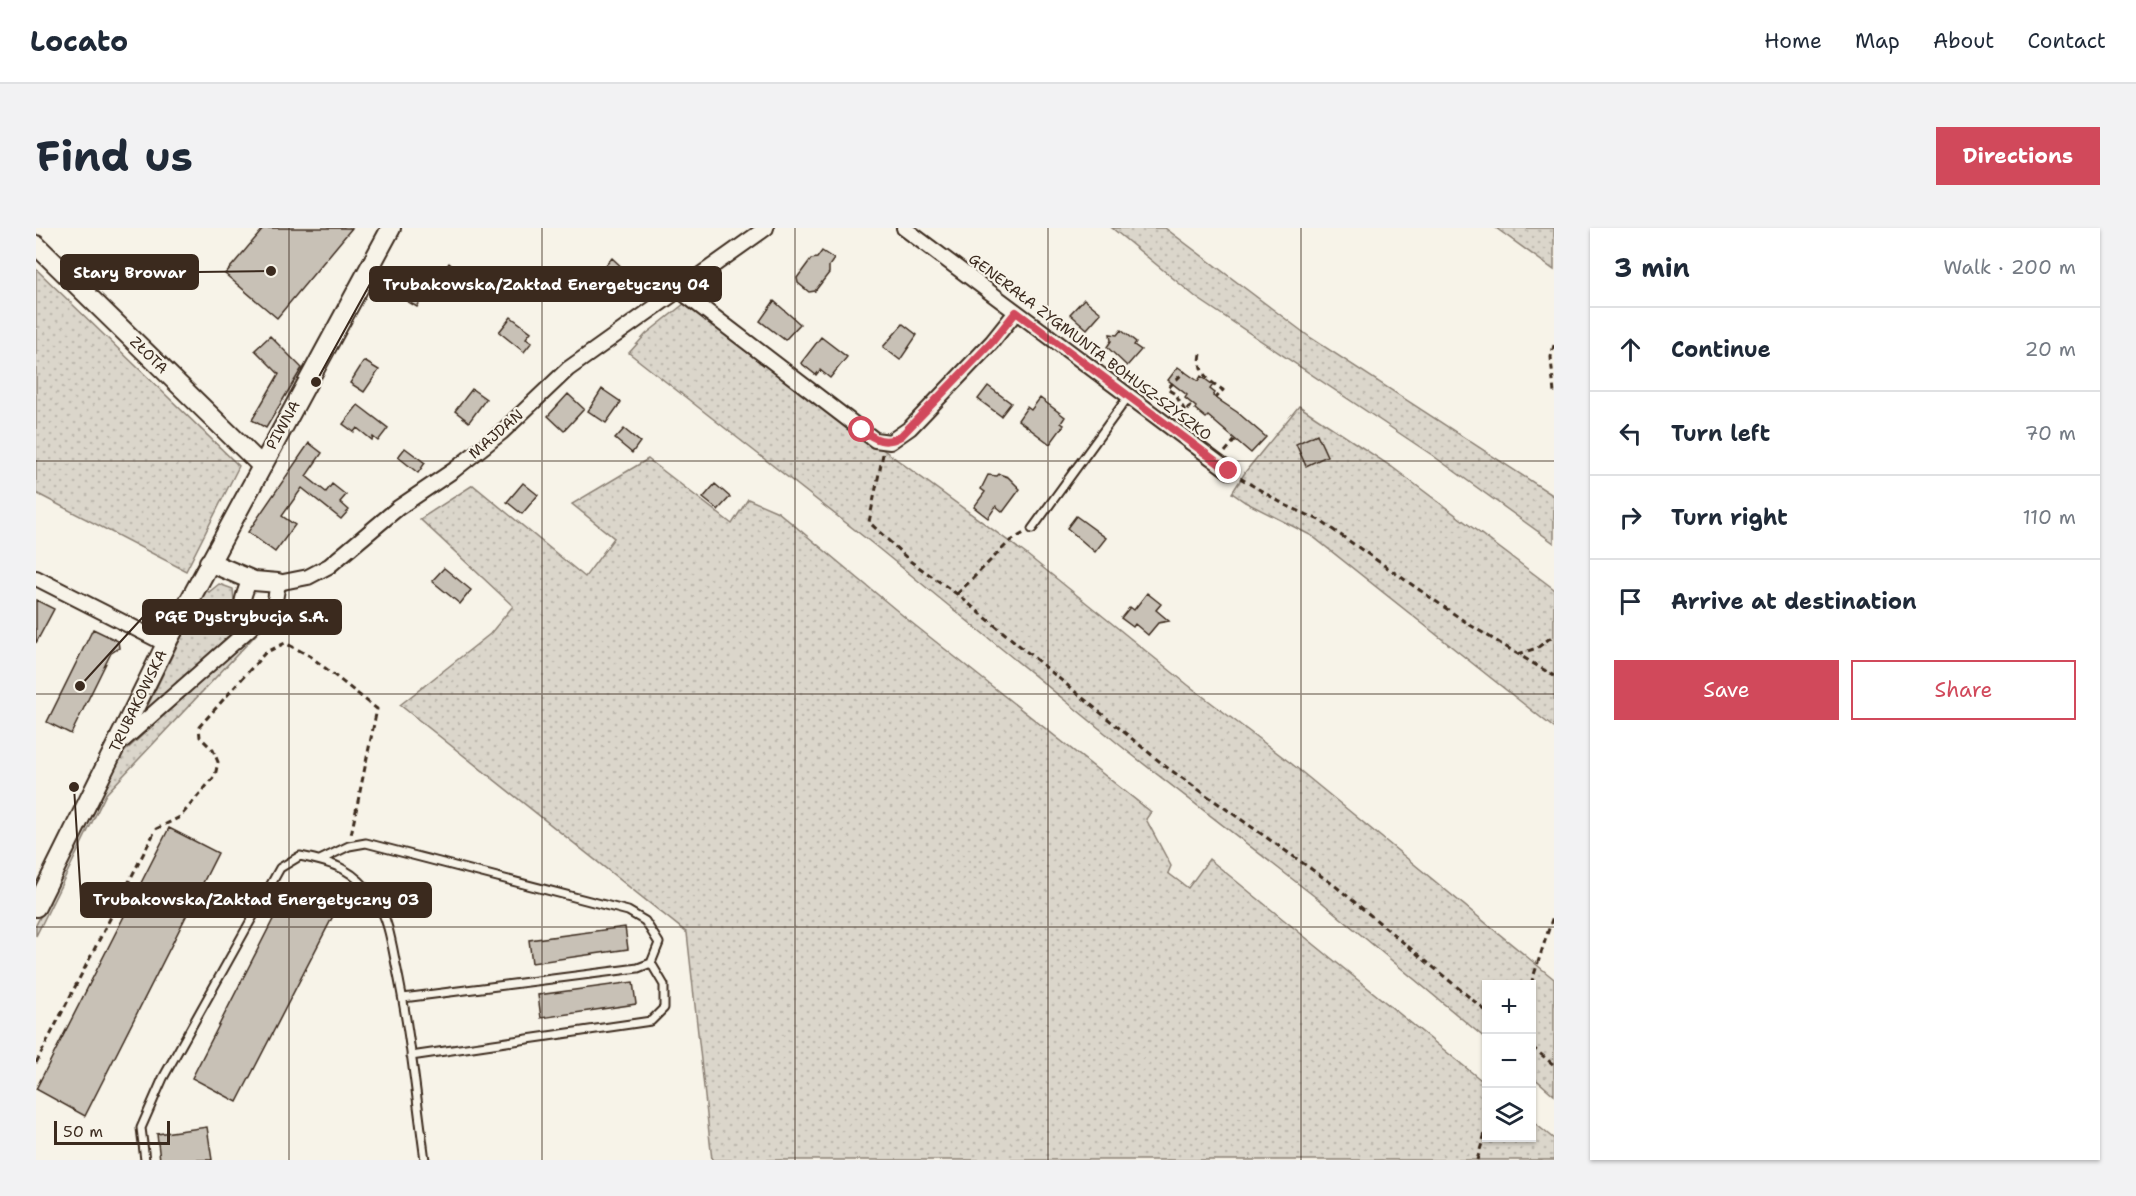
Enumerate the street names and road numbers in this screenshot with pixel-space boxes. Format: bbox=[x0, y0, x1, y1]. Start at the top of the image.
street label: GENERAŁA ZYGMUNTA BOHUSZ-SZYSZKO bbox=[964, 249, 1216, 445]
street label: ZŁOTA bbox=[126, 332, 172, 378]
street label: PIWNA bbox=[261, 397, 305, 453]
street label: MAJDAN bbox=[465, 405, 527, 463]
street label: TRUBAKOWSKA bbox=[105, 646, 171, 756]

